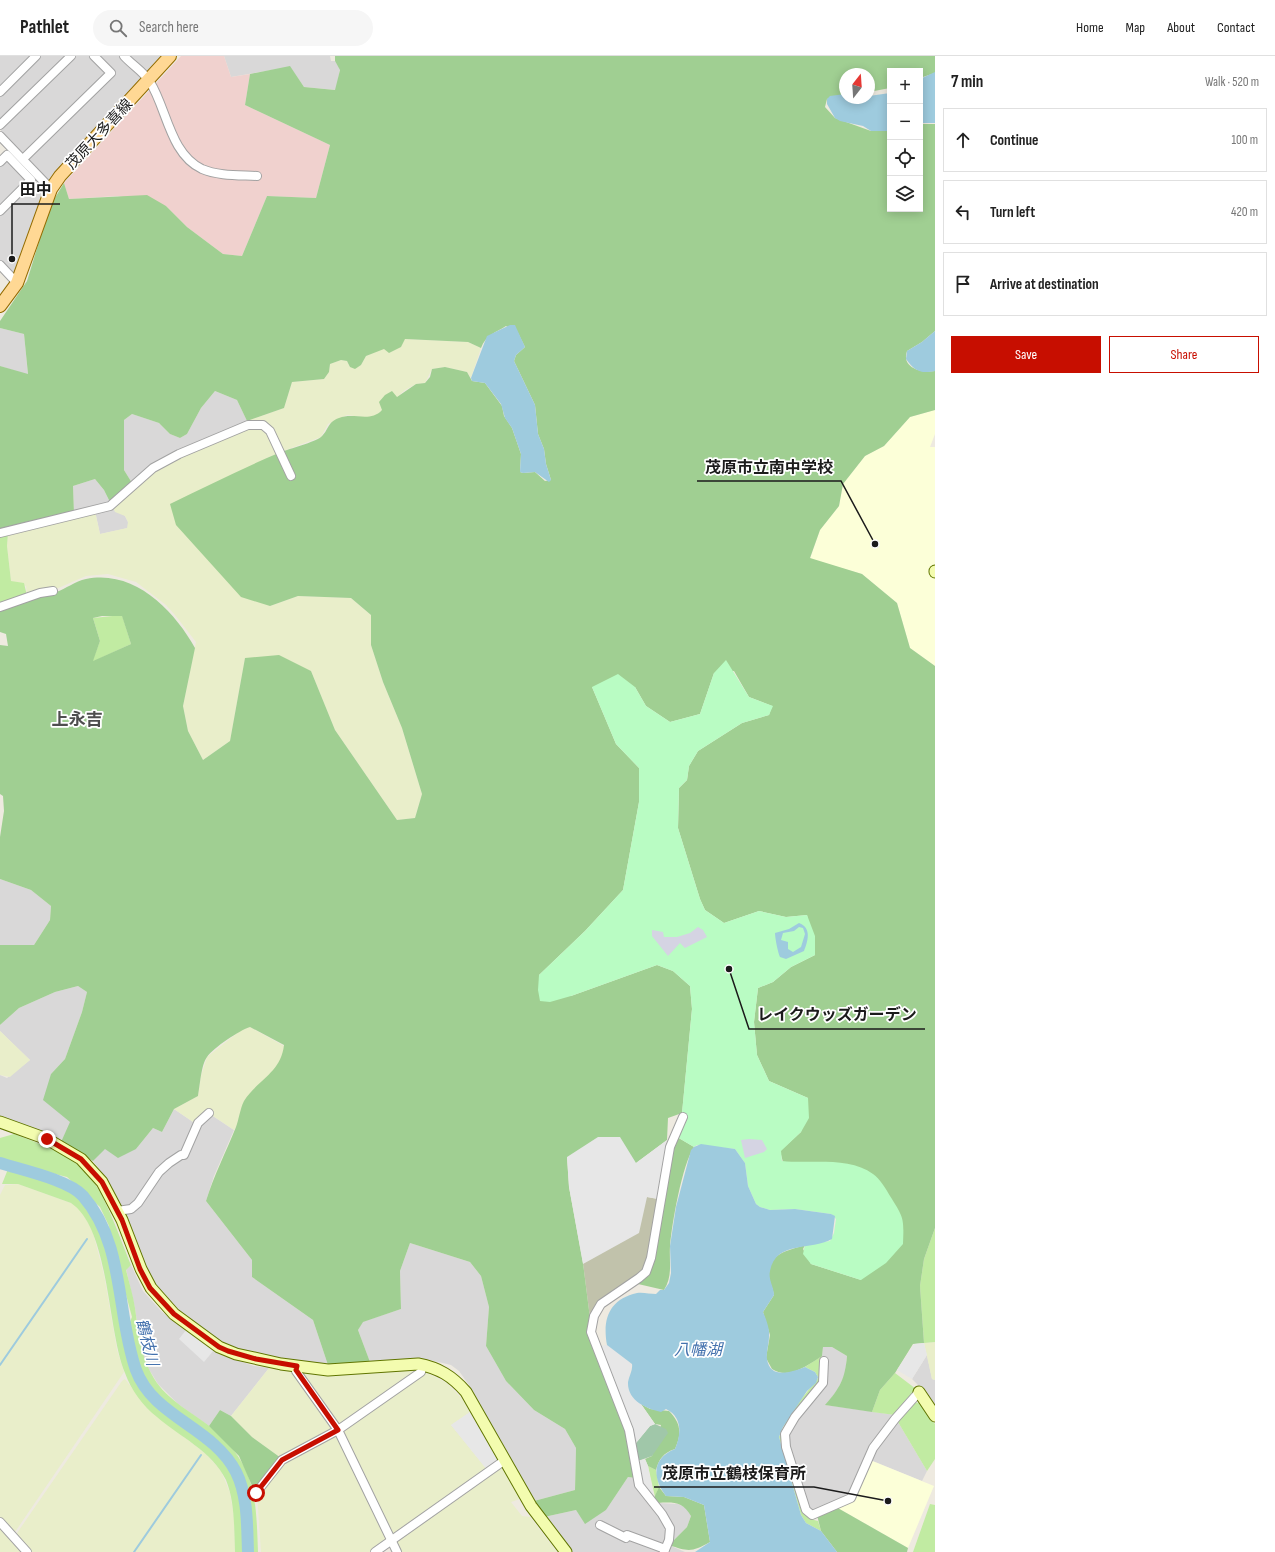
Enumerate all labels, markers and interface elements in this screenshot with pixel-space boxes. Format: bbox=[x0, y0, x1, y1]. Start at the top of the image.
search box bbox=[93, 10, 373, 46]
text: Pathlet bbox=[20, 16, 69, 39]
icon: search bbox=[107, 17, 129, 39]
text: Search here bbox=[139, 18, 199, 37]
text: Home bbox=[1076, 19, 1104, 36]
text: Map bbox=[1126, 19, 1145, 36]
text: About bbox=[1167, 19, 1195, 36]
text: Contact bbox=[1217, 19, 1255, 36]
north arrow bbox=[839, 68, 875, 104]
map controls bbox=[887, 68, 923, 212]
button: + bbox=[887, 68, 923, 104]
text: 7 min bbox=[951, 72, 983, 92]
text: Walk · 520 m bbox=[1205, 74, 1259, 90]
street label: 茂原大多喜線 bbox=[62, 95, 137, 174]
button: − bbox=[887, 104, 923, 140]
icon: ahead bbox=[952, 129, 974, 151]
text: Continue bbox=[990, 131, 1039, 150]
text: 100 m bbox=[1231, 132, 1258, 148]
button: locate bbox=[887, 140, 923, 176]
callout: 田中 bbox=[12, 176, 60, 204]
button: layers bbox=[887, 176, 923, 212]
text: 田中 bbox=[20, 181, 52, 200]
icon: left bbox=[952, 201, 974, 223]
text: Turn left bbox=[990, 203, 1035, 222]
text: 420 m bbox=[1231, 204, 1258, 220]
icon: arrive bbox=[952, 273, 974, 295]
text: Arrive at destination bbox=[990, 275, 1099, 294]
button: Save bbox=[951, 336, 1101, 373]
button: Share bbox=[1109, 336, 1259, 373]
callout: 茂原市立南中学校 bbox=[697, 453, 841, 481]
text: 茂原市立南中学校 bbox=[705, 459, 833, 478]
district label: 上永吉 bbox=[52, 710, 103, 730]
callout: レイクウッズガーデン bbox=[749, 1001, 925, 1029]
text: レイクウッズガーデン bbox=[757, 1006, 917, 1025]
route end bbox=[38, 1130, 56, 1148]
water label: 鶴枝川 bbox=[132, 1317, 162, 1370]
water label: 八幡湖 bbox=[674, 1341, 725, 1360]
callout: 茂原市立鶴枝保育所 bbox=[654, 1459, 814, 1487]
text: 茂原市立鶴枝保育所 bbox=[662, 1465, 806, 1484]
route start bbox=[247, 1484, 265, 1502]

